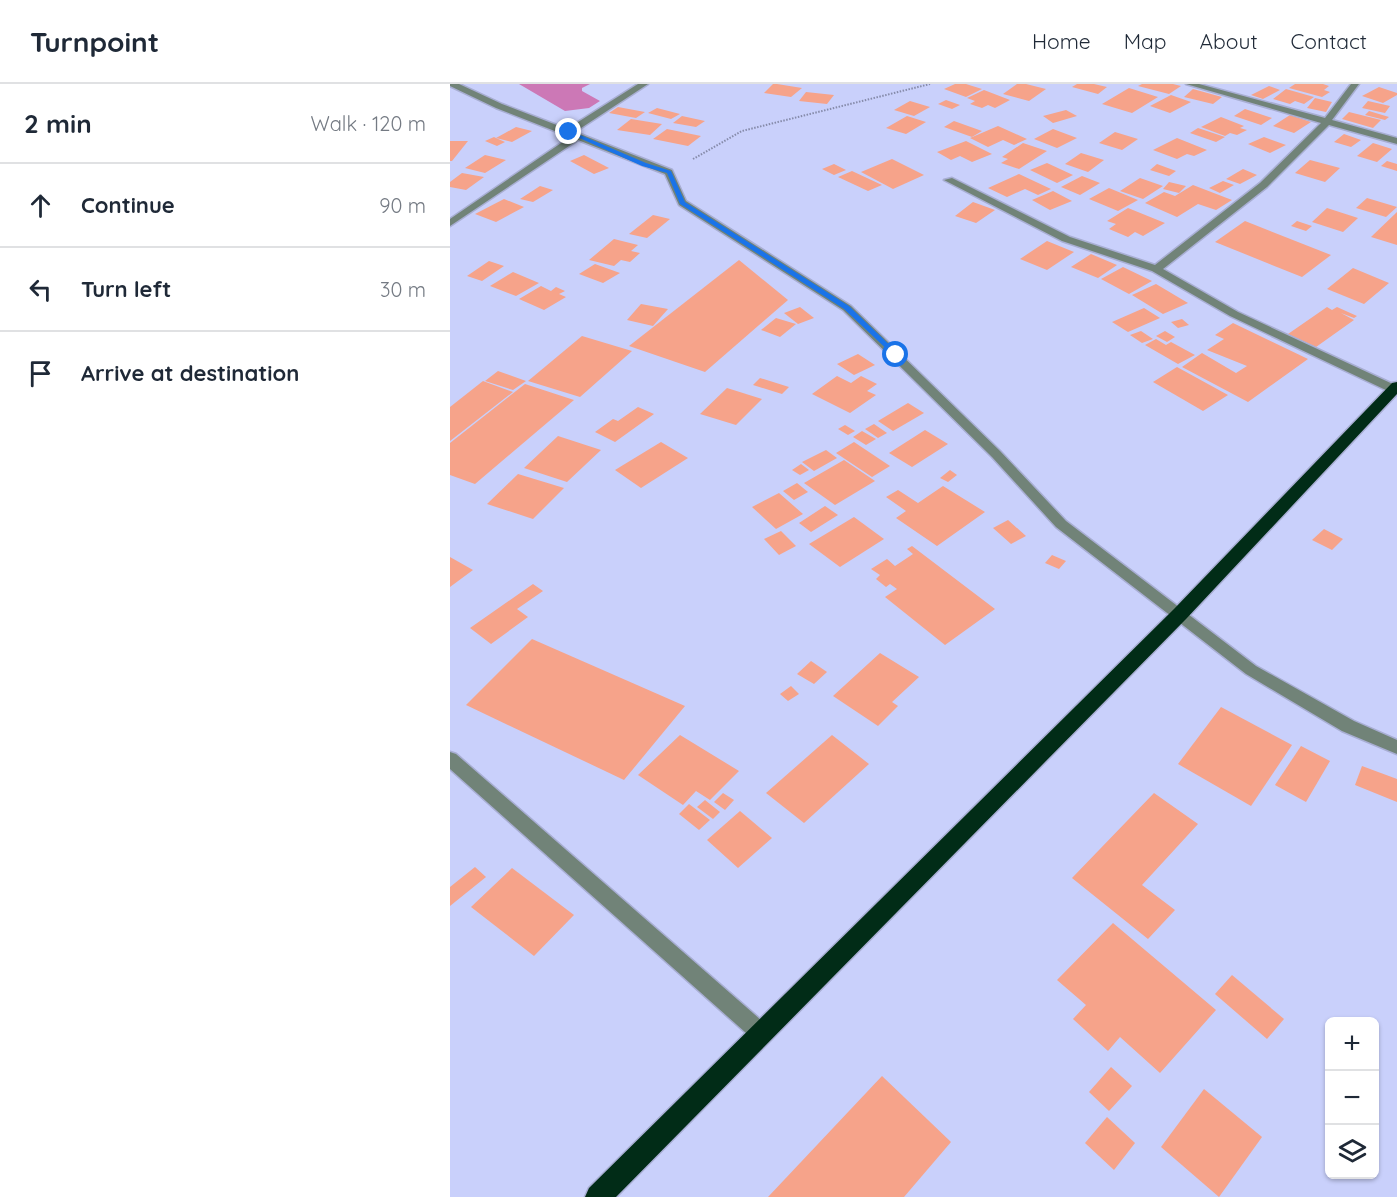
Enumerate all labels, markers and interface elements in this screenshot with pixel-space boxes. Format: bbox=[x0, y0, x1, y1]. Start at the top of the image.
text: Turnpoint bbox=[30, 24, 159, 59]
text: Home bbox=[1032, 28, 1091, 54]
text: Map bbox=[1124, 28, 1167, 54]
text: About bbox=[1200, 28, 1258, 54]
text: Contact bbox=[1291, 28, 1367, 54]
text: 2 min bbox=[24, 107, 92, 140]
text: Walk · 120 m bbox=[311, 111, 426, 136]
route end bbox=[555, 118, 581, 144]
icon: ahead bbox=[24, 189, 57, 222]
text: Continue bbox=[81, 191, 175, 219]
text: 90 m bbox=[379, 193, 426, 218]
icon: left bbox=[24, 273, 57, 306]
text: Turn left bbox=[81, 275, 171, 303]
text: 30 m bbox=[380, 277, 426, 302]
route start bbox=[882, 341, 908, 367]
icon: arrive bbox=[24, 357, 57, 390]
text: Arrive at destination bbox=[81, 359, 299, 387]
map controls bbox=[1325, 1017, 1379, 1179]
button: + bbox=[1325, 1017, 1379, 1071]
button: − bbox=[1325, 1071, 1379, 1125]
button: layers bbox=[1325, 1125, 1379, 1179]

